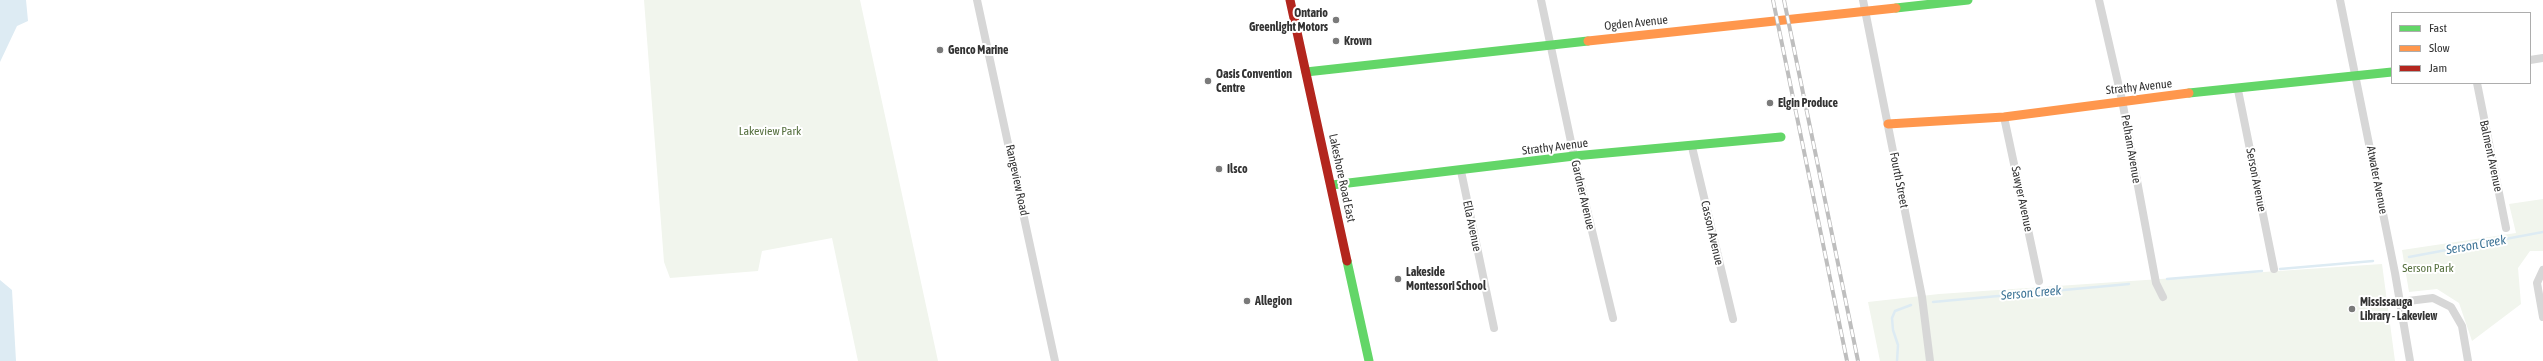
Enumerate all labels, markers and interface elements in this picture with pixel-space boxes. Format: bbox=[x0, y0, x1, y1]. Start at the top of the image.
place label: Ontario Greenlight Motors bbox=[1249, 6, 1328, 34]
legend bbox=[2391, 12, 2531, 84]
street label: Ogden Avenue bbox=[1604, 13, 1668, 33]
marker: Ontario Greenlight Motors bbox=[1331, 15, 1341, 25]
text: Fast bbox=[2429, 21, 2447, 35]
place label: Krown bbox=[1344, 34, 1372, 48]
marker: Krown bbox=[1331, 36, 1341, 46]
text: Slow bbox=[2429, 41, 2450, 55]
place label: Genco Marine bbox=[948, 43, 1009, 57]
marker: Genco Marine bbox=[935, 45, 945, 55]
text: Jam bbox=[2429, 61, 2447, 75]
place label: Oasis Convention Centre bbox=[1216, 67, 1292, 95]
marker: Oasis Convention Centre bbox=[1203, 76, 1213, 86]
street label: Strathy Avenue bbox=[2105, 76, 2173, 98]
place label: Elgin Produce bbox=[1778, 96, 1838, 110]
marker: Elgin Produce bbox=[1765, 98, 1775, 108]
street label: Pelham Avenue bbox=[2118, 114, 2144, 184]
street label: Balment Avenue bbox=[2476, 119, 2506, 193]
park label: Lakeview Park bbox=[739, 124, 801, 138]
street label: Lakeshore Road East bbox=[1326, 132, 1358, 224]
street label: Strathy Avenue bbox=[1521, 136, 1589, 158]
street label: Rangeview Road bbox=[1002, 143, 1032, 217]
street label: Atwater Avenue bbox=[2363, 145, 2391, 215]
street label: Serson Avenue bbox=[2243, 147, 2269, 213]
street label: Fourth Street bbox=[1887, 151, 1911, 209]
street label: Gardner Avenue bbox=[1568, 159, 1598, 231]
place label: Ilsco bbox=[1227, 162, 1248, 176]
marker: Ilsco bbox=[1214, 164, 1224, 174]
street label: Sawyer Avenue bbox=[2008, 165, 2036, 233]
street label: Ella Avenue bbox=[1460, 199, 1484, 253]
street label: Casson Avenue bbox=[1698, 199, 1726, 267]
water label: Serson Creek bbox=[2445, 232, 2507, 258]
park label: Serson Park bbox=[2402, 261, 2454, 275]
place label: Lakeside Montessori School bbox=[1406, 265, 1486, 293]
marker: Lakeside Montessori School bbox=[1393, 274, 1403, 284]
water label: Serson Creek bbox=[2000, 283, 2062, 303]
place label: Allegion bbox=[1255, 294, 1292, 308]
place label: Mississauga Library - Lakeview bbox=[2360, 295, 2438, 323]
marker: Allegion bbox=[1242, 296, 1252, 306]
marker: Mississauga Library - Lakeview bbox=[2347, 304, 2357, 314]

